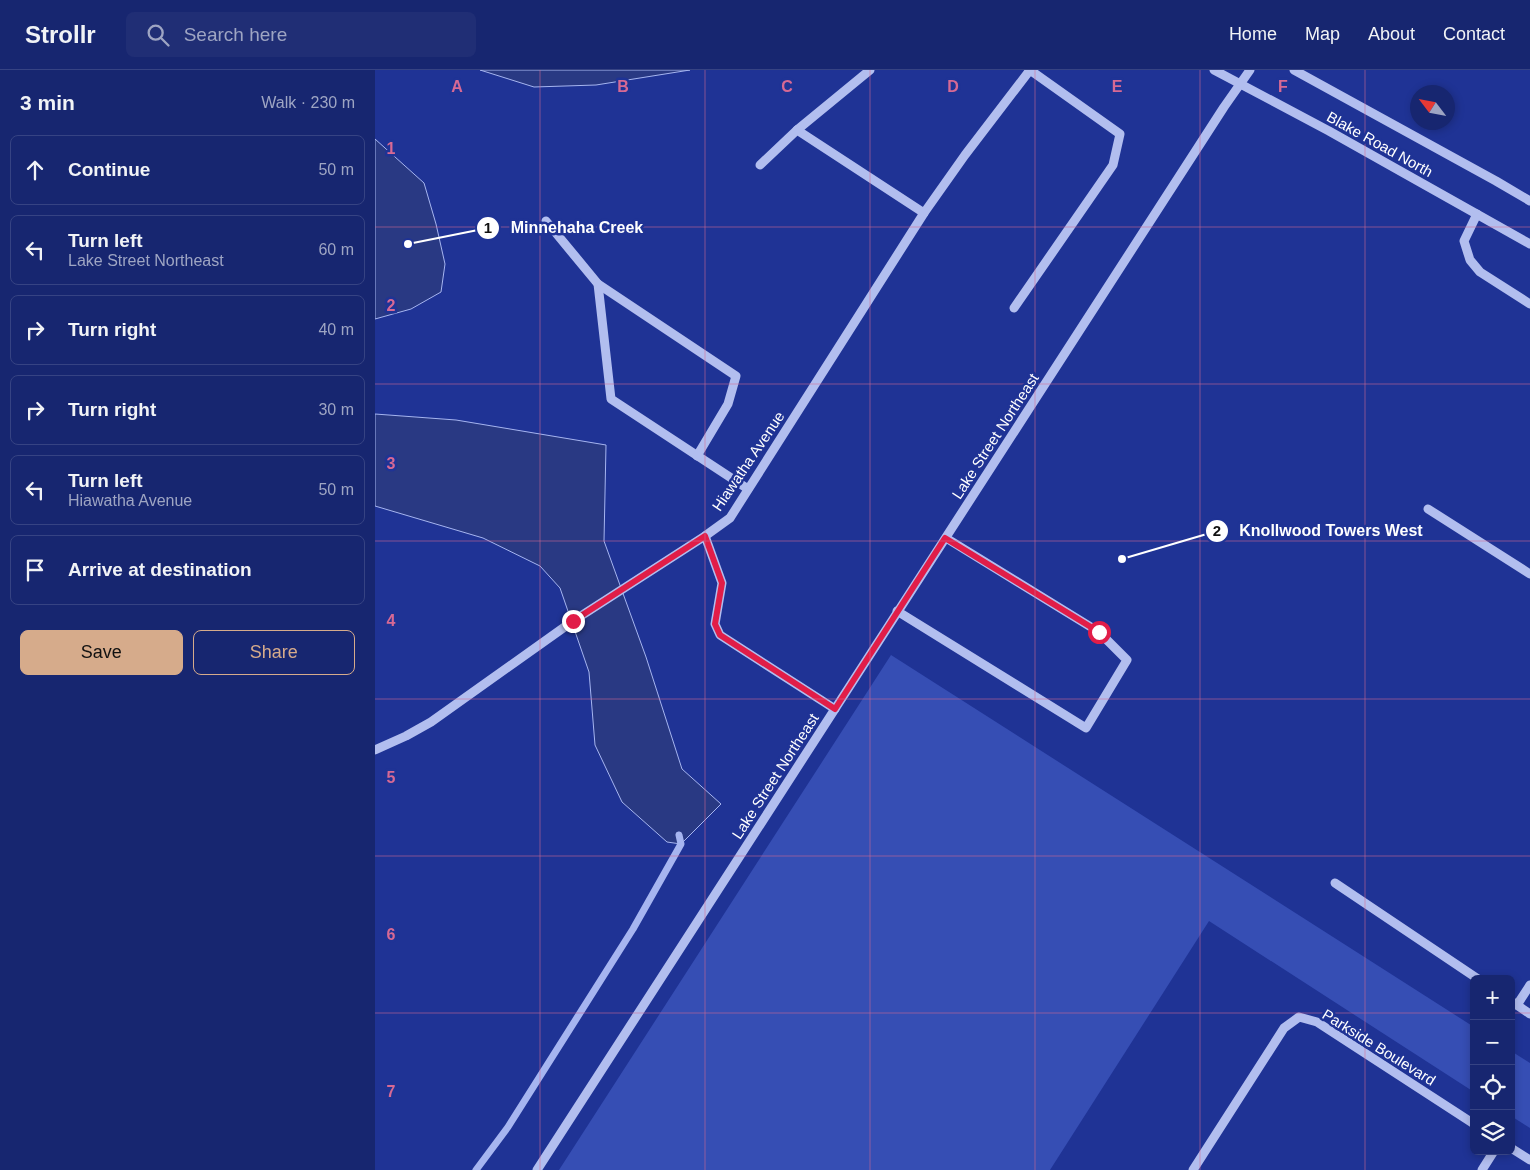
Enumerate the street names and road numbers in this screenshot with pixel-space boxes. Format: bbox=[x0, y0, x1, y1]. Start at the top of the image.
street label: Blake Road North bbox=[1324, 108, 1436, 180]
street label: Lake Street Northeast bbox=[948, 369, 1042, 502]
street label: Hiawatha Avenue bbox=[708, 408, 788, 514]
street label: Lake Street Northeast bbox=[728, 709, 822, 842]
street label: Parkside Boulevard bbox=[1319, 1005, 1439, 1089]

